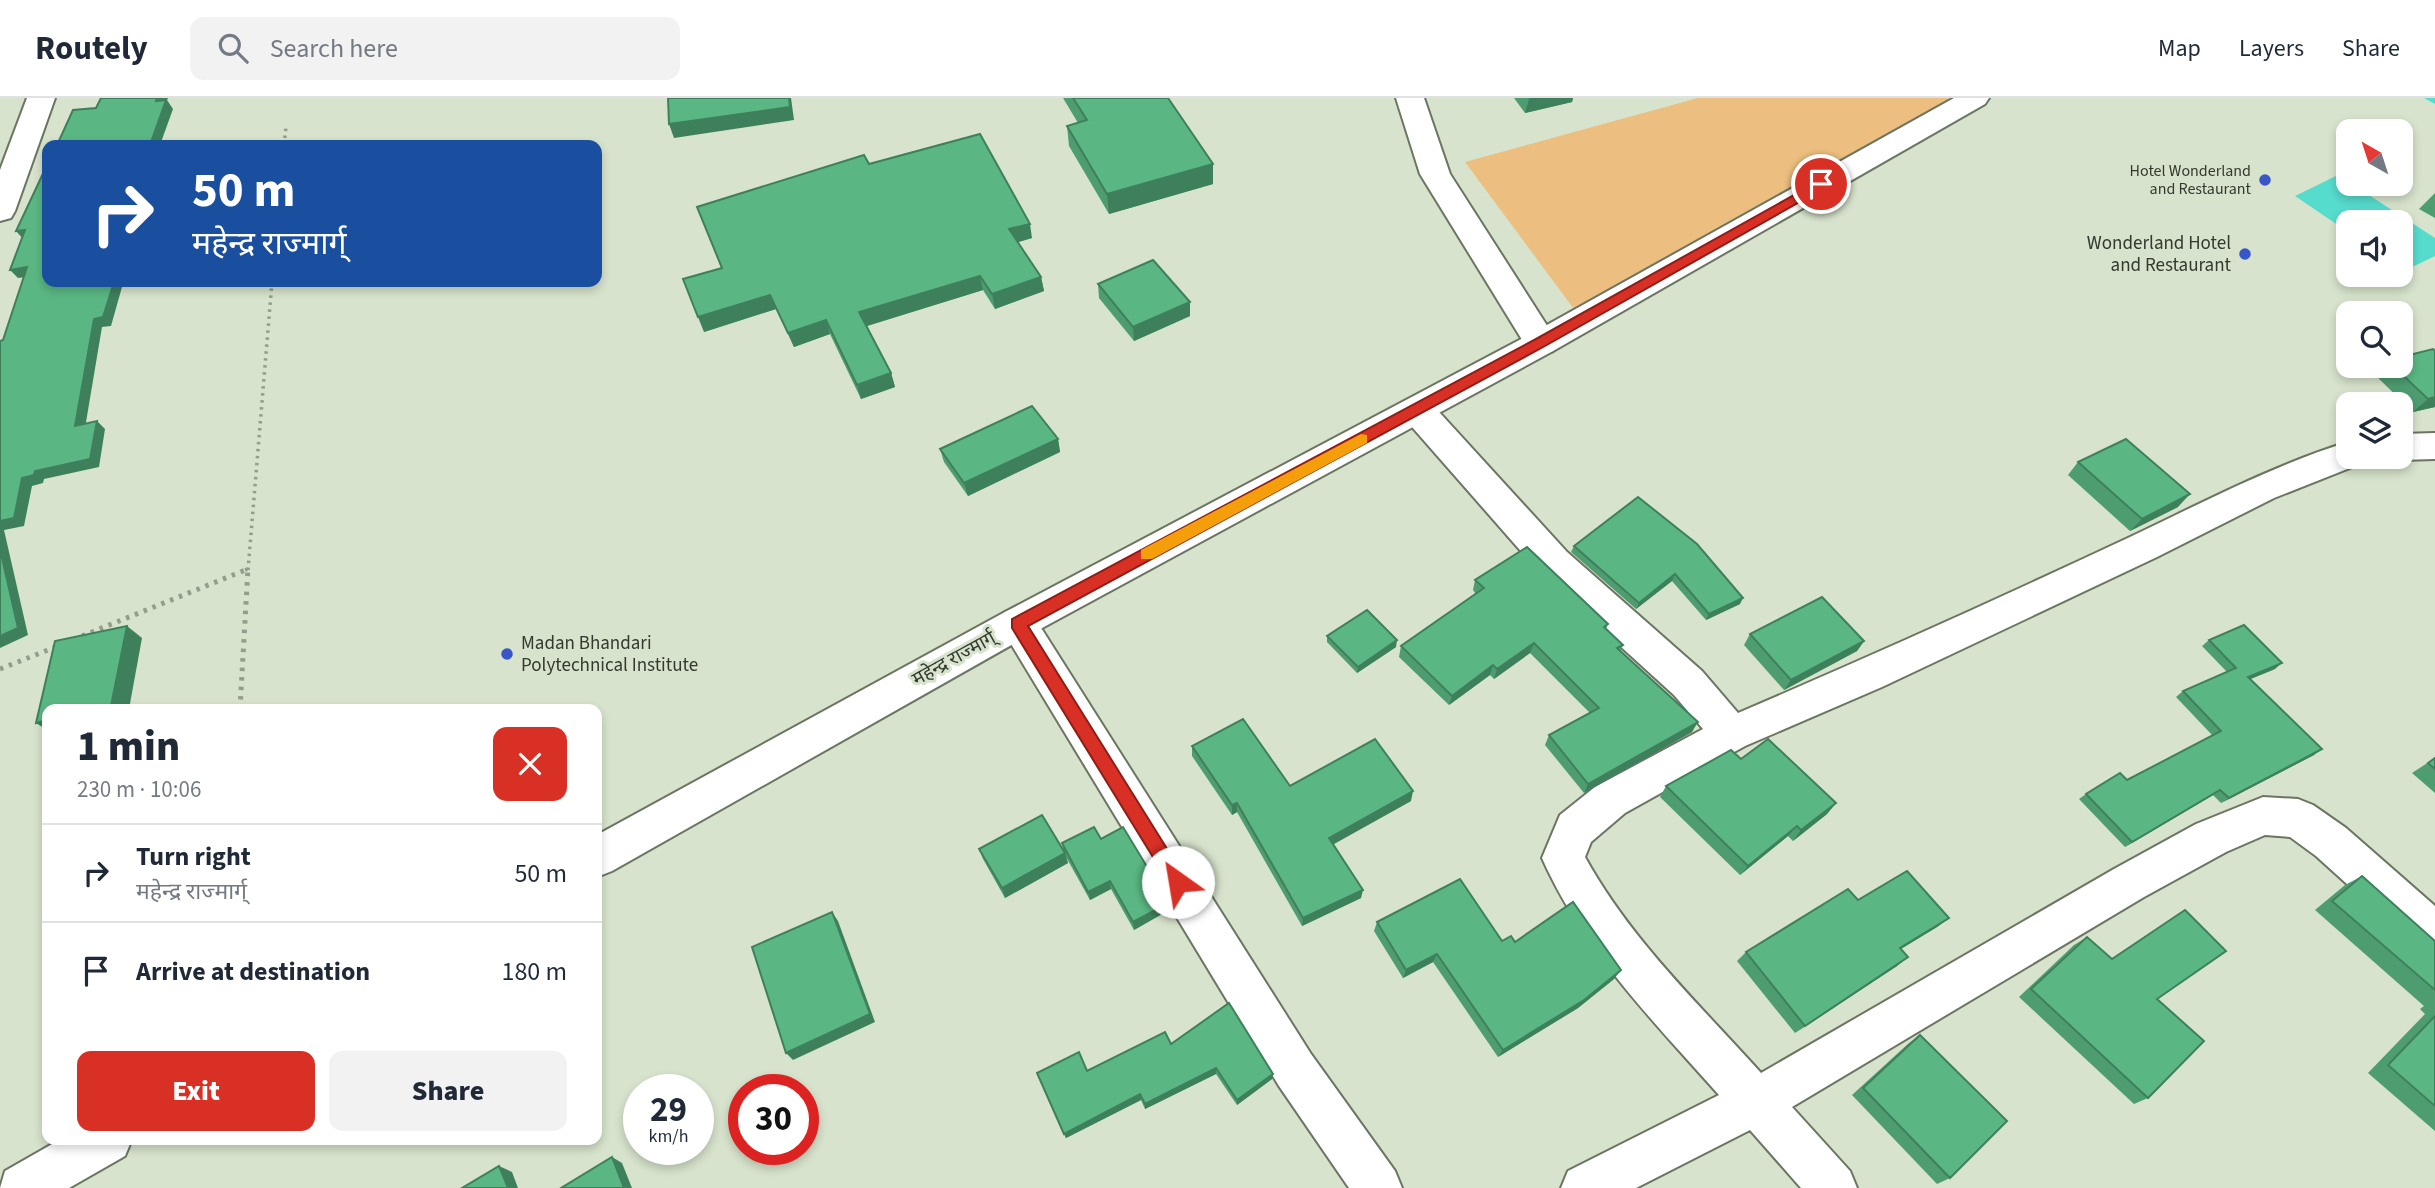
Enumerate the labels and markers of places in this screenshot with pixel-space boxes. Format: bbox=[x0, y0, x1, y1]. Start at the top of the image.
pin bbox=[1791, 154, 1851, 214]
place label: Hotel Wonderland and Restaurant bbox=[2130, 160, 2252, 200]
marker: Hotel Wonderland and Restaurant bbox=[2257, 172, 2273, 188]
place label: Wonderland Hotel and Restaurant bbox=[2087, 230, 2232, 279]
marker: Wonderland Hotel and Restaurant bbox=[2237, 246, 2253, 262]
place label: Madan Bhandari Polytechnical Institute bbox=[521, 630, 698, 679]
marker: Madan Bhandari Polytechnical Institute bbox=[499, 646, 515, 662]

